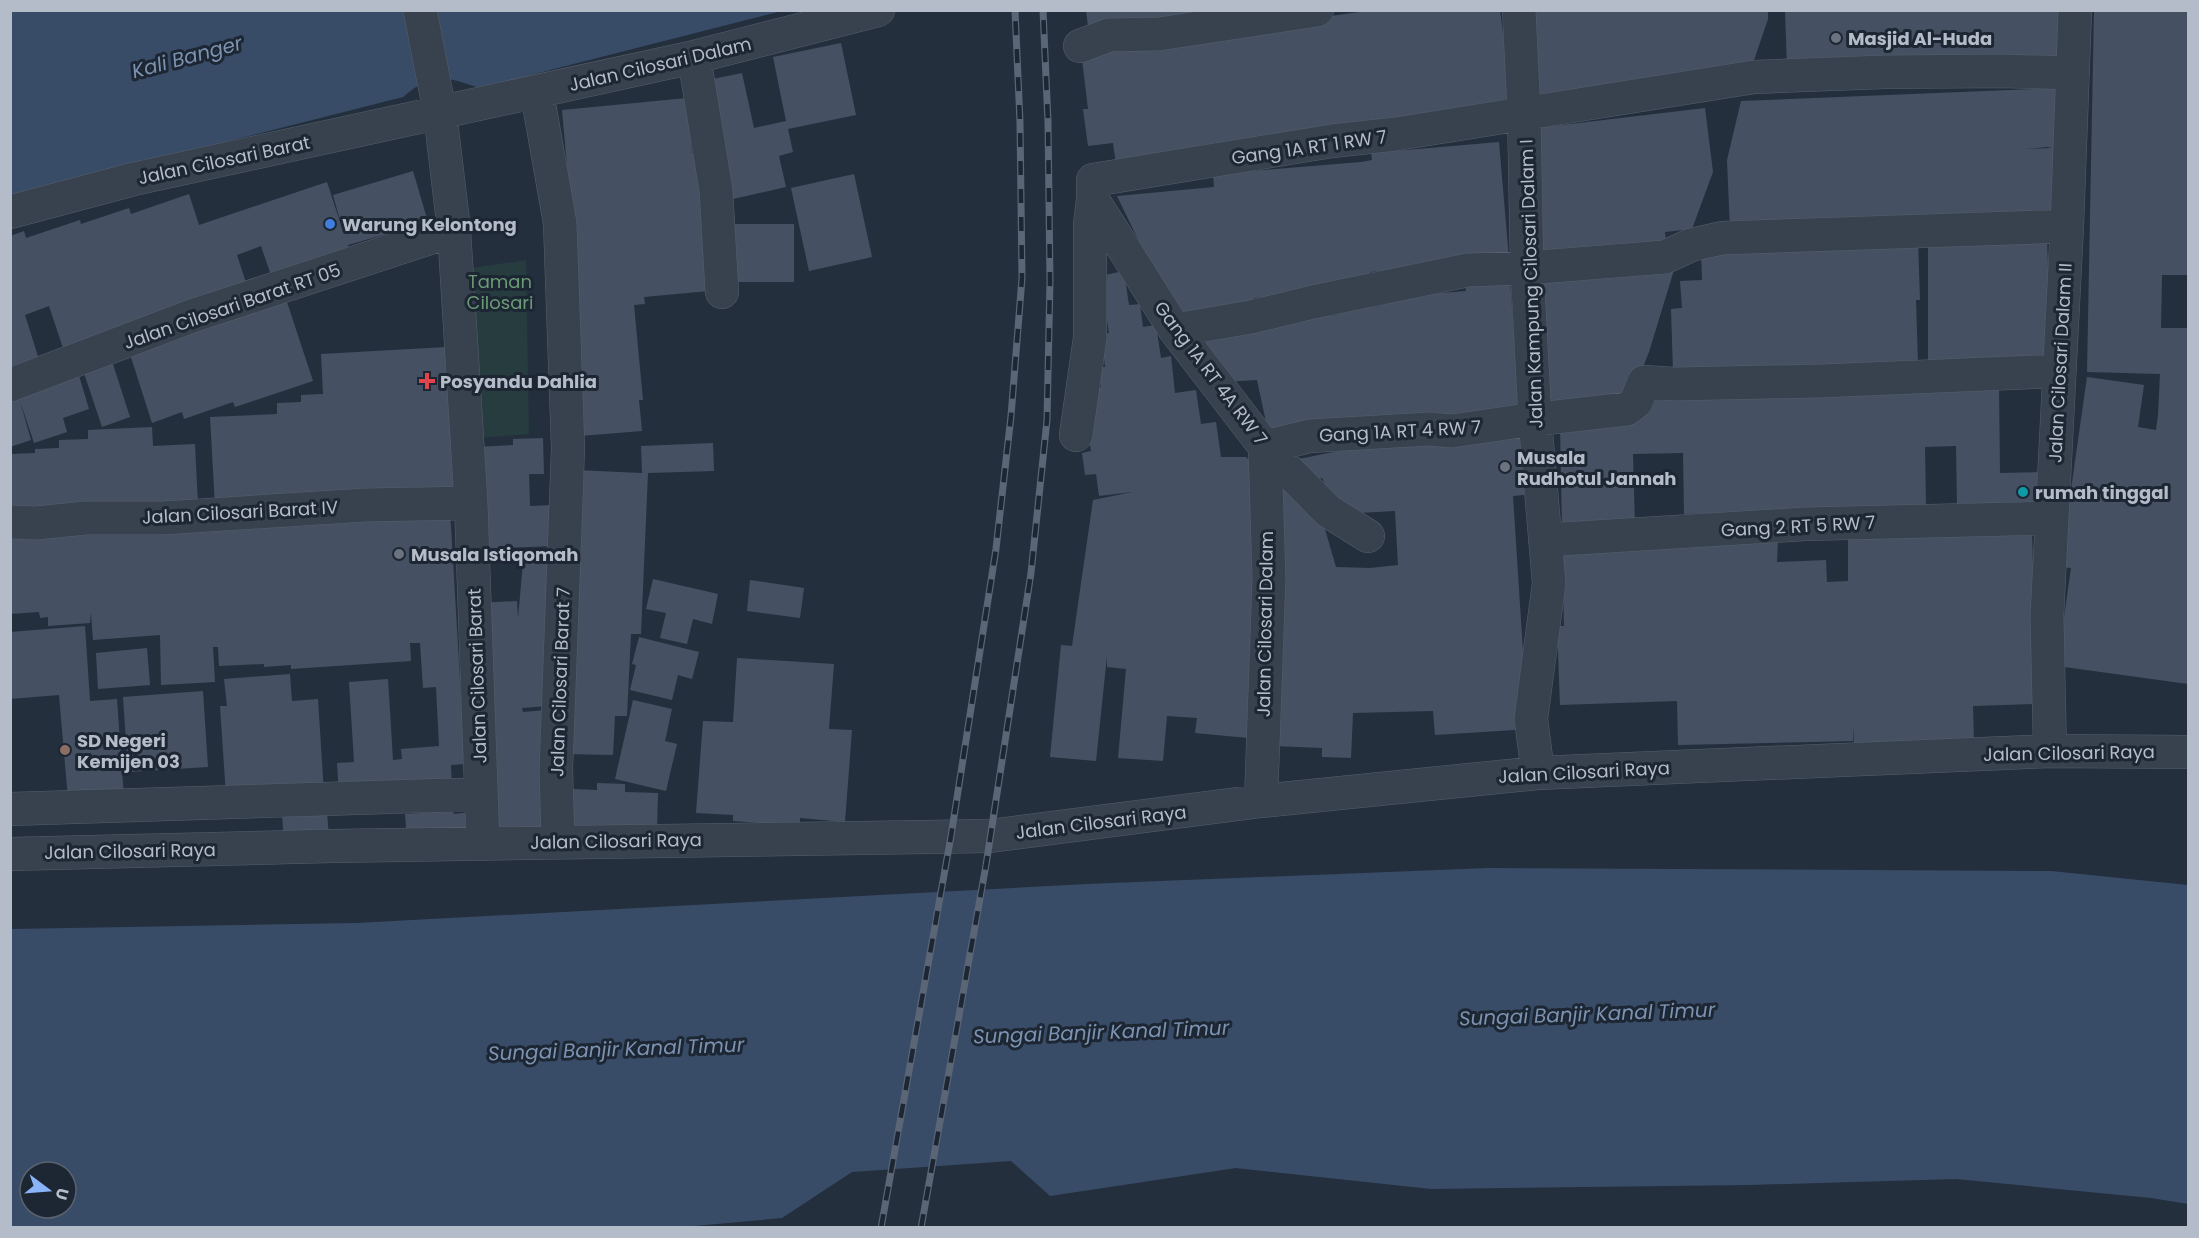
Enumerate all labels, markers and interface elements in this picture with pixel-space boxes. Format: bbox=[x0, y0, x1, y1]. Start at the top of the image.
place label: Masjid Al-Huda bbox=[1848, 26, 1992, 51]
water label: Kali Banger bbox=[129, 29, 246, 85]
street label: Jalan Cilosari Dalam bbox=[566, 31, 754, 97]
marker: Masjid Al-Huda bbox=[1829, 31, 1843, 45]
street label: Gang 1A RT 1 RW 7 bbox=[1230, 124, 1388, 170]
street label: Jalan Cilosari Barat bbox=[136, 130, 312, 190]
street label: Jalan Kampung Cilosari Dalam I bbox=[1513, 139, 1549, 429]
place label: Warung Kelontong bbox=[342, 212, 517, 237]
marker: Warung Kelontong bbox=[323, 217, 337, 231]
street label: Jalan Cilosari Barat RT 05 bbox=[120, 257, 344, 355]
street label: Jalan Cilosari Dalam II bbox=[2042, 262, 2078, 464]
park label: Taman Cilosari bbox=[467, 269, 533, 315]
street label: Gang 1A RT 4A RW 7 bbox=[1149, 296, 1274, 450]
place label: Posyandu Dahlia bbox=[440, 369, 597, 394]
marker: Posyandu Dahlia bbox=[418, 372, 436, 390]
street label: Gang 1A RT 4 RW 7 bbox=[1318, 414, 1482, 448]
place label: Musala Rudhotul Jannah bbox=[1517, 445, 1677, 491]
marker: Musala Rudhotul Jannah bbox=[1498, 460, 1512, 474]
place label: rumah tinggal bbox=[2035, 480, 2169, 505]
marker: rumah tinggal bbox=[2016, 485, 2030, 499]
street label: Jalan Cilosari Barat IV bbox=[141, 494, 339, 530]
street label: Gang 2 RT 5 RW 7 bbox=[1720, 509, 1876, 543]
street label: Jalan Cilosari Dalam bbox=[1251, 531, 1279, 717]
place label: Musala Istiqomah bbox=[411, 542, 578, 567]
marker: Musala Istiqomah bbox=[392, 547, 406, 561]
street label: Jalan Cilosari Barat 7 bbox=[544, 587, 576, 777]
street label: Jalan Cilosari Barat bbox=[461, 588, 493, 764]
place label: SD Negeri Kemijen 03 bbox=[77, 728, 180, 774]
street label: Jalan Cilosari Raya bbox=[1983, 739, 2155, 767]
marker: SD Negeri Kemijen 03 bbox=[58, 743, 72, 757]
street label: Jalan Cilosari Raya bbox=[1498, 755, 1670, 789]
street label: Jalan Cilosari Raya bbox=[1014, 799, 1188, 845]
street label: Jalan Cilosari Raya bbox=[530, 827, 702, 855]
street label: Jalan Cilosari Raya bbox=[44, 837, 216, 865]
water label: Sungai Banjir Kanal Timur bbox=[1458, 996, 1716, 1032]
water label: Sungai Banjir Kanal Timur bbox=[972, 1014, 1230, 1050]
water label: Sungai Banjir Kanal Timur bbox=[487, 1031, 745, 1067]
north arrow bbox=[18, 1160, 78, 1220]
text: U bbox=[49, 1185, 75, 1203]

